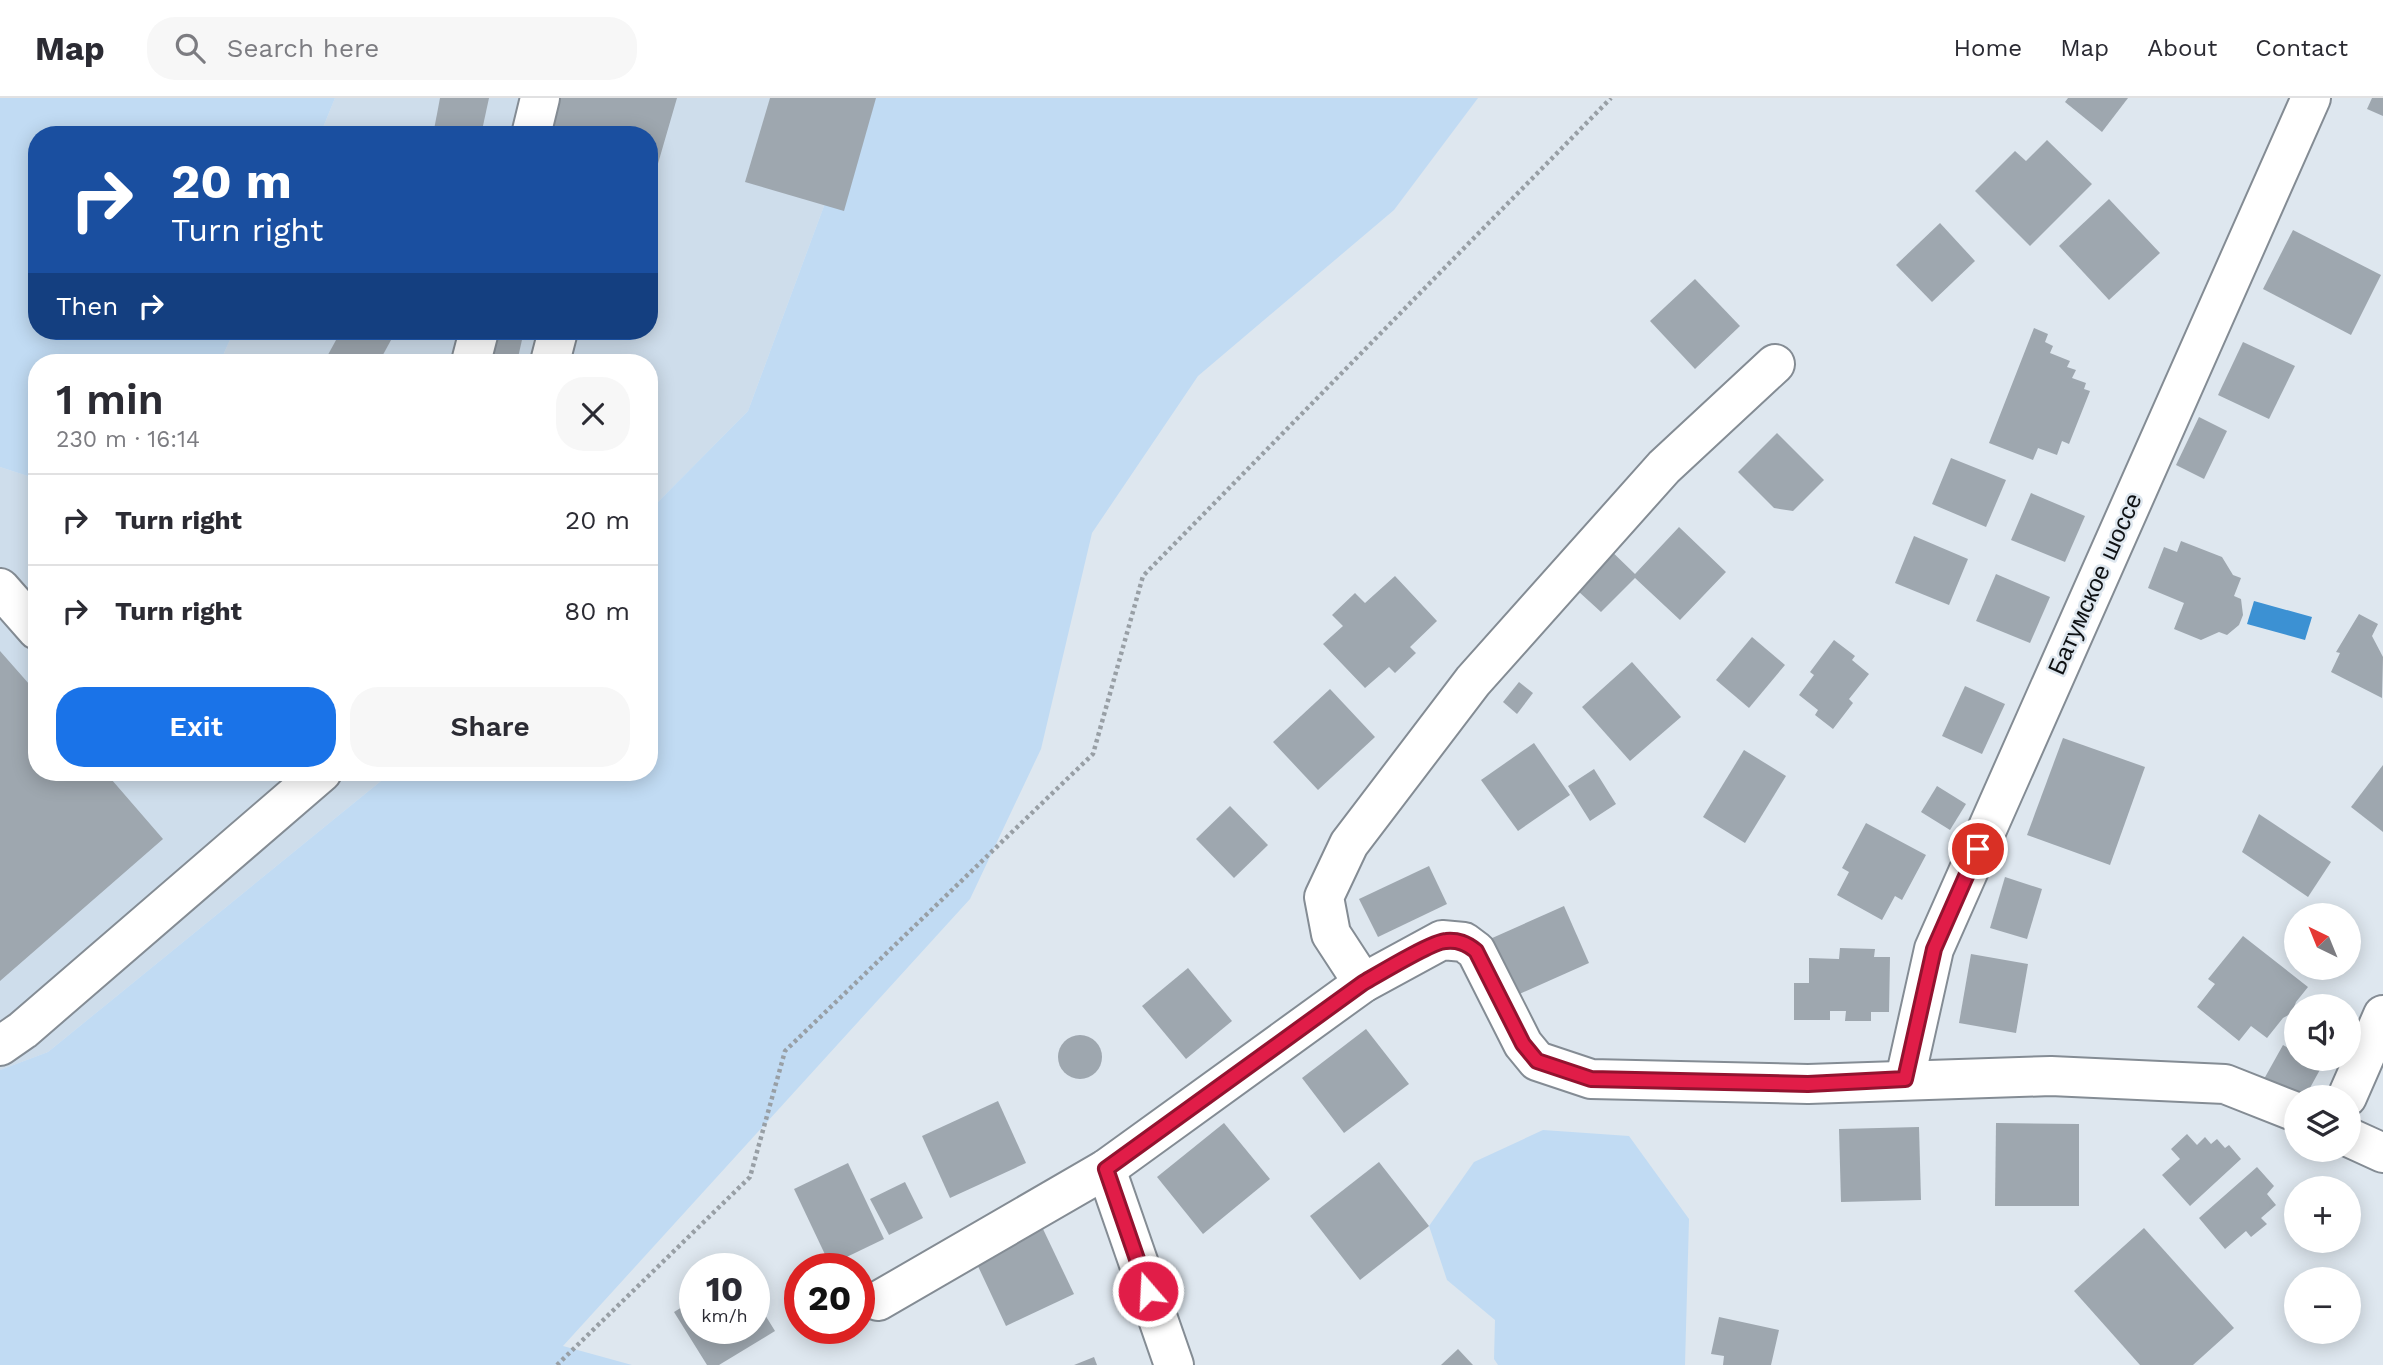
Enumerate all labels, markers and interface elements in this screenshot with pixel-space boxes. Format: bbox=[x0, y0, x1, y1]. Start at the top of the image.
search box bbox=[147, 17, 637, 80]
text: Map bbox=[35, 29, 105, 68]
icon: search bbox=[171, 29, 209, 67]
text: Search here bbox=[227, 33, 379, 63]
text: Home bbox=[1954, 34, 2022, 62]
text: Map bbox=[2060, 34, 2109, 62]
text: About bbox=[2147, 34, 2217, 62]
text: Contact bbox=[2255, 34, 2348, 62]
text: 20 m bbox=[171, 152, 292, 210]
icon: right bbox=[56, 154, 147, 245]
text: Turn right bbox=[171, 211, 323, 249]
icon: right bbox=[132, 287, 170, 325]
text: Then bbox=[56, 291, 118, 321]
text: 1 min bbox=[56, 375, 164, 424]
button: close bbox=[556, 377, 630, 451]
text: 230 m · 16:14 bbox=[56, 426, 200, 453]
street label: Батумское шоссе bbox=[2042, 489, 2148, 679]
icon: right bbox=[56, 501, 94, 539]
text: Turn right bbox=[115, 505, 242, 535]
text: 20 m bbox=[565, 505, 630, 535]
icon: right bbox=[56, 592, 94, 630]
text: Turn right bbox=[115, 596, 242, 626]
text: 80 m bbox=[564, 596, 630, 626]
button: Exit bbox=[56, 687, 336, 767]
button: Share bbox=[350, 687, 630, 767]
pin bbox=[1948, 819, 2008, 879]
icon: arrive bbox=[1959, 830, 1997, 868]
north arrow bbox=[2284, 903, 2361, 980]
map controls bbox=[2284, 903, 2361, 1344]
button: sound bbox=[2284, 994, 2361, 1071]
button: layers bbox=[2284, 1085, 2361, 1162]
button: + bbox=[2284, 1176, 2361, 1253]
speed limit sign: 20 bbox=[784, 1253, 875, 1344]
position arrow bbox=[1111, 1254, 1185, 1328]
button: − bbox=[2284, 1267, 2361, 1344]
text: 10 bbox=[706, 1268, 743, 1310]
text: km/h bbox=[701, 1305, 748, 1326]

